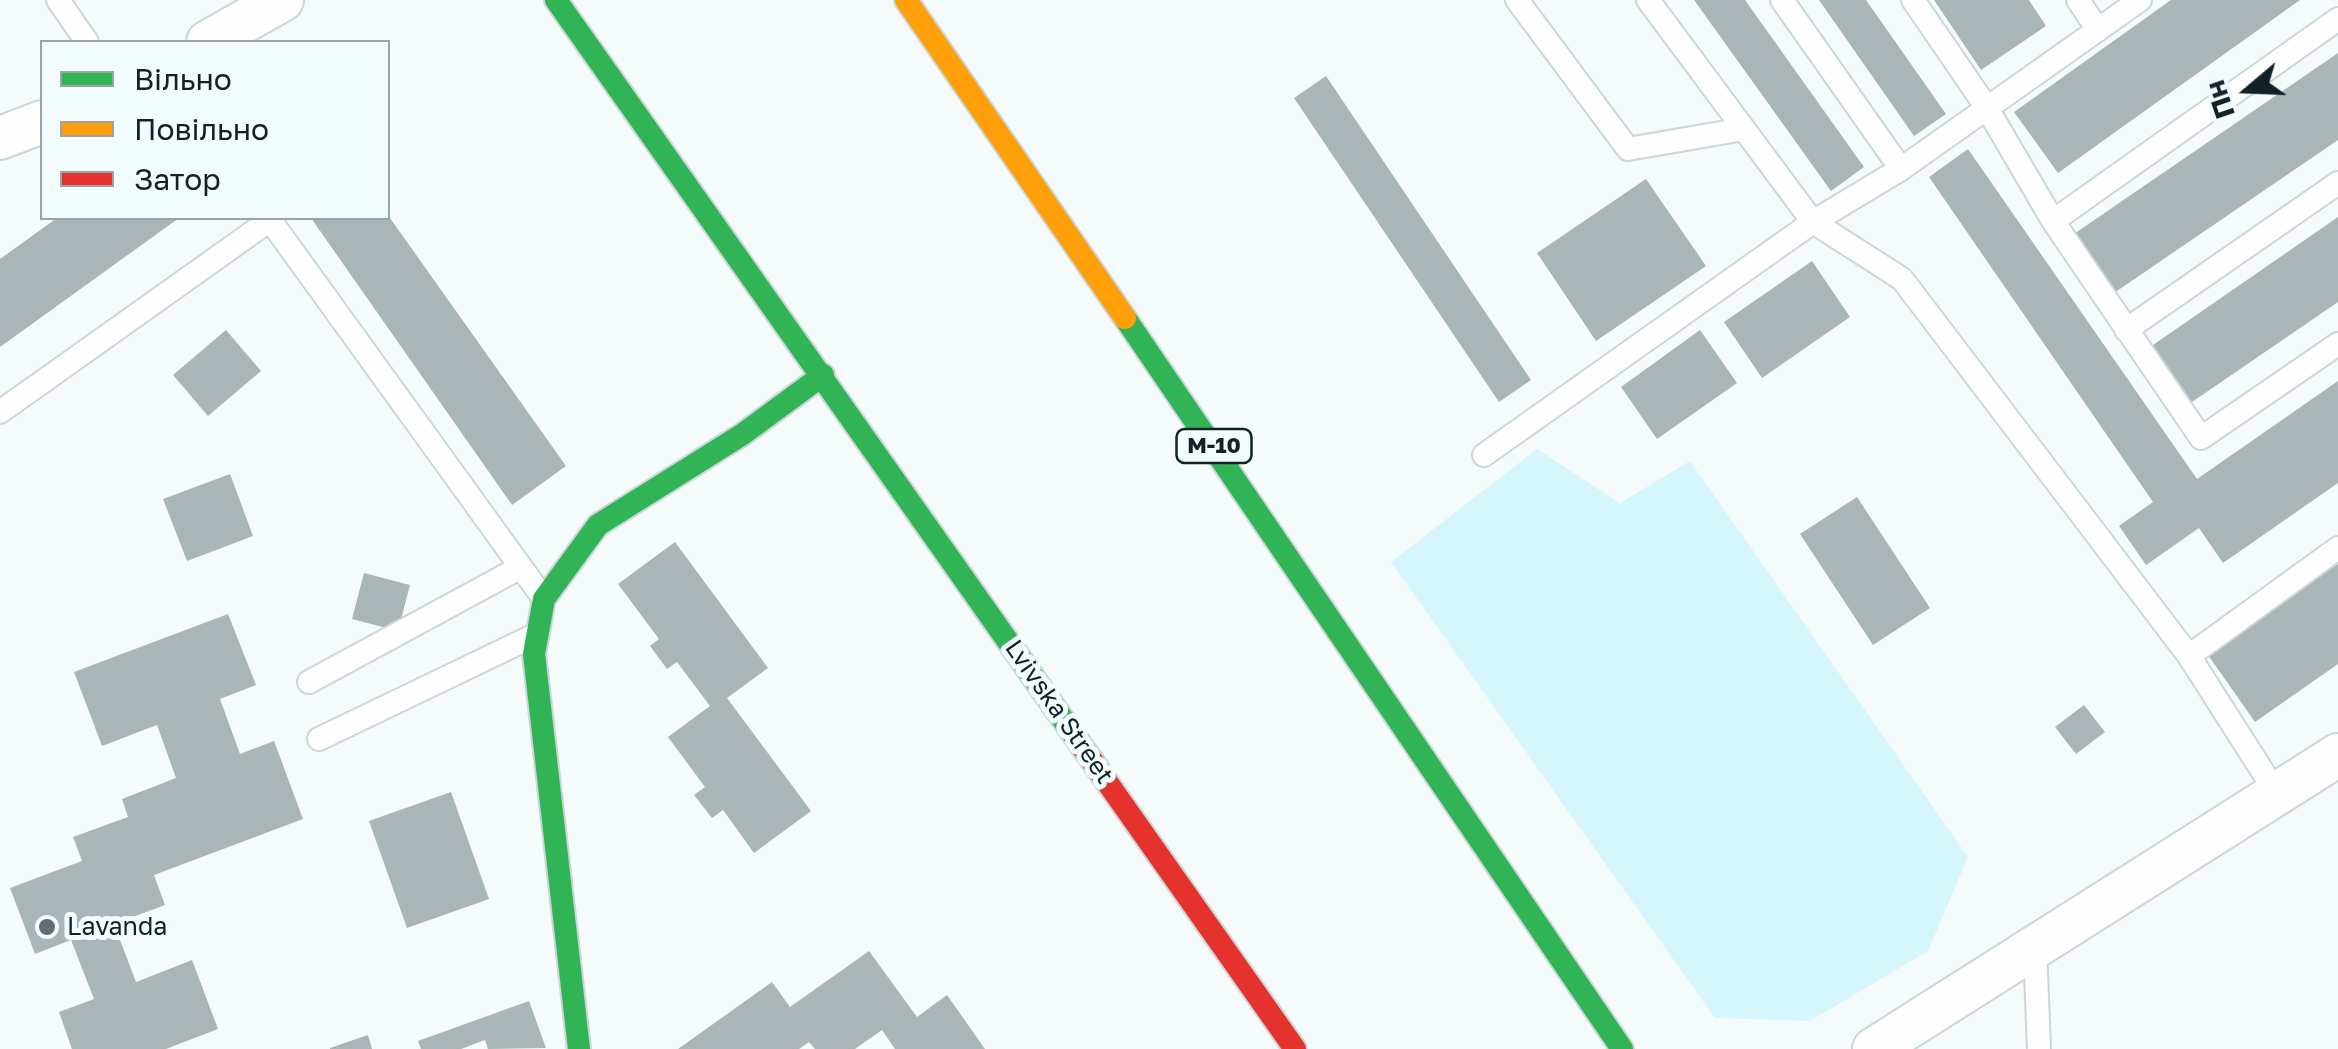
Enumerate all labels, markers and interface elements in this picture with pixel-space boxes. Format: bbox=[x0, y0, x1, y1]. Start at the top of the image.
legend bbox=[40, 40, 390, 220]
north arrow bbox=[2198, 40, 2298, 140]
text: Вільно bbox=[134, 61, 232, 97]
text: Пн bbox=[2197, 77, 2241, 123]
text: Повільно bbox=[134, 111, 269, 147]
text: Затор bbox=[134, 161, 221, 197]
road number: М-10 bbox=[1176, 429, 1252, 463]
street label: Lvivska Street bbox=[998, 634, 1120, 790]
place label: Lavanda bbox=[67, 912, 167, 942]
marker: Lavanda bbox=[36, 916, 58, 938]

